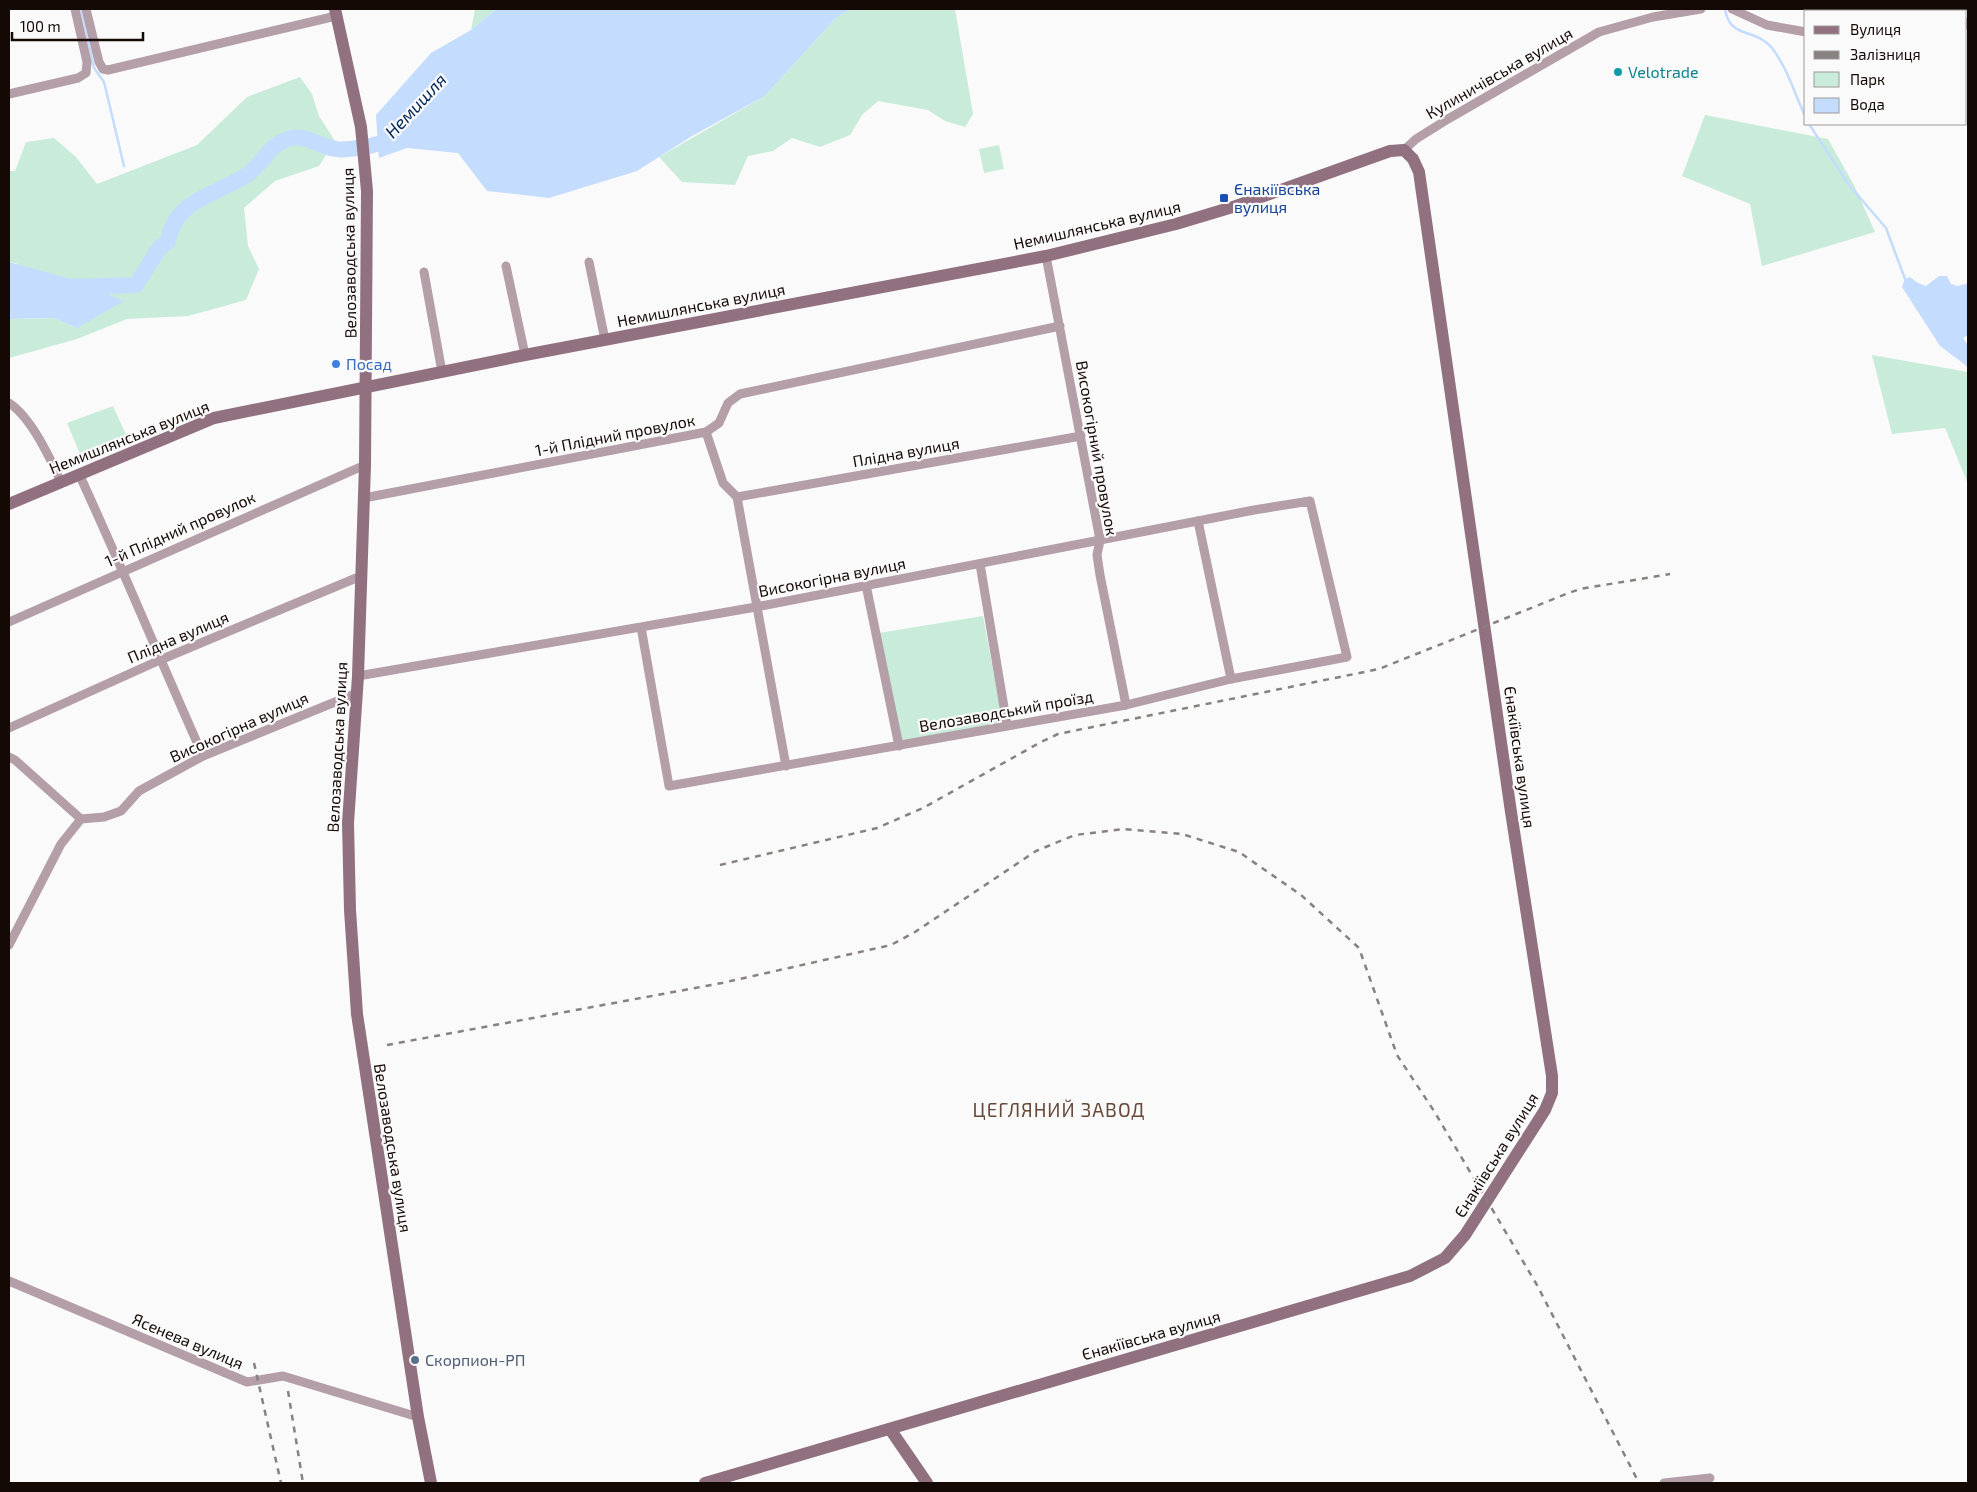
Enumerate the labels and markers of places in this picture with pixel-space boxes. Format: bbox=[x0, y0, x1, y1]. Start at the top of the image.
place label: Velotrade bbox=[1628, 62, 1699, 81]
marker: Velotrade bbox=[1612, 66, 1624, 78]
place label: Єнакіївська вулиця bbox=[1234, 179, 1320, 217]
marker: Єнакіївська вулиця bbox=[1218, 192, 1230, 204]
place label: Посад bbox=[346, 354, 392, 373]
marker: Посад bbox=[330, 358, 342, 370]
place label: Скорпион-РП bbox=[425, 1350, 525, 1369]
marker: Скорпион-РП bbox=[409, 1354, 421, 1366]

